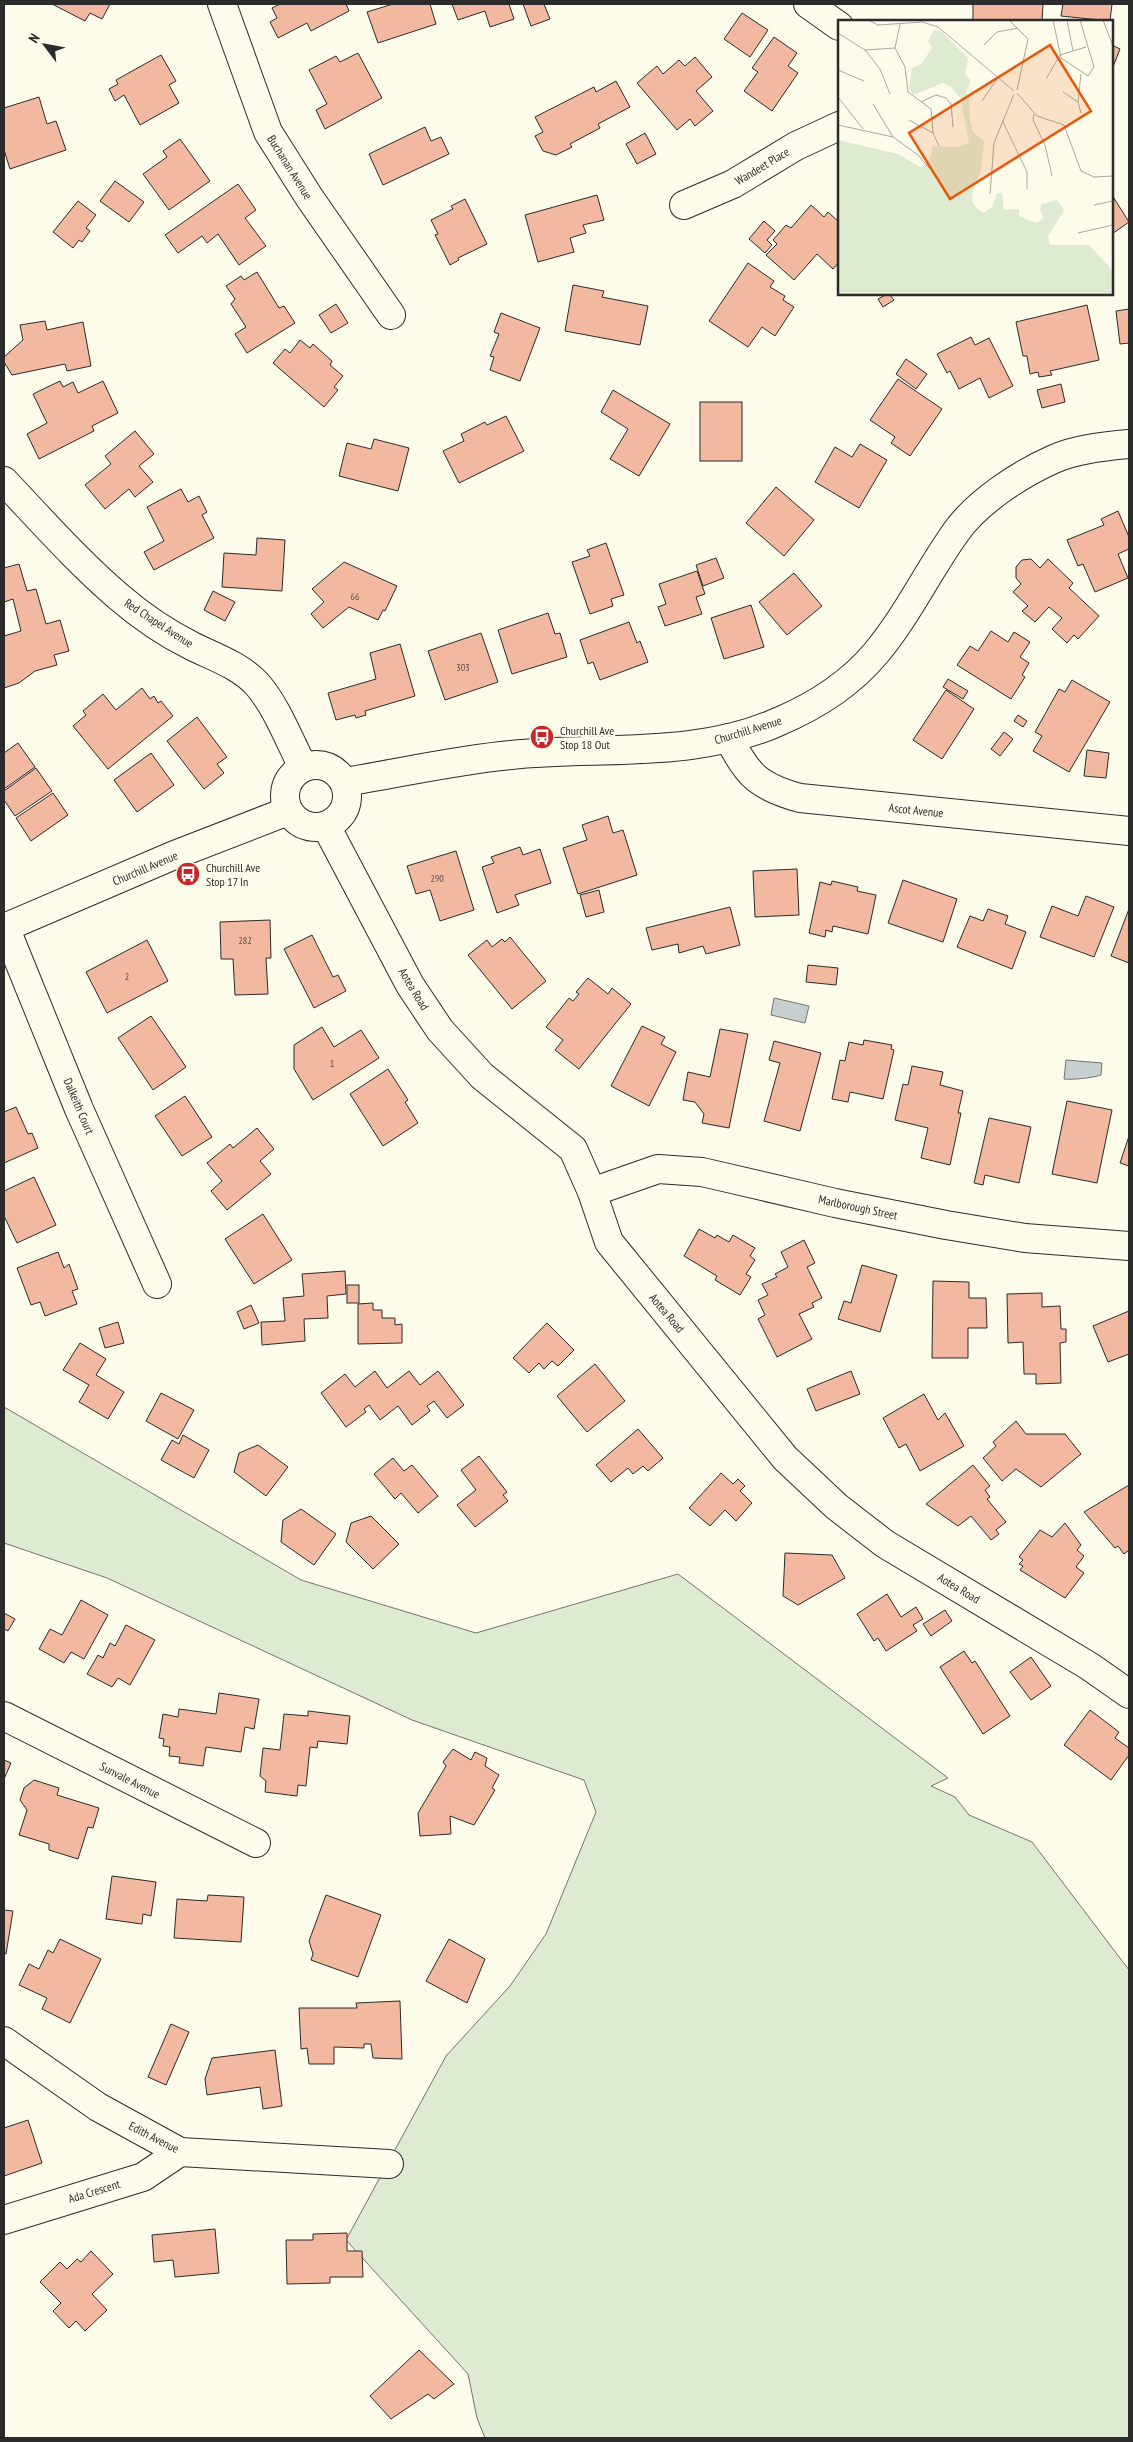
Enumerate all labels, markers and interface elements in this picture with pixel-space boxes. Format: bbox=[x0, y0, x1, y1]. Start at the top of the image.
north arrow bbox=[20, 20, 70, 70]
inset map bbox=[838, 20, 1113, 295]
text: N bbox=[24, 30, 44, 46]
street label: Buchanan Avenue bbox=[264, 132, 316, 202]
street label: Wandeet Place bbox=[732, 144, 792, 188]
house number: 66 bbox=[351, 590, 360, 603]
street label: Red Chapel Avenue bbox=[122, 595, 196, 651]
house number: 303 bbox=[456, 661, 470, 674]
street label: Churchill Avenue bbox=[713, 713, 784, 747]
place label: Churchill Ave Stop 18 Out bbox=[560, 723, 614, 752]
bus stop icon: Churchill Ave Stop 18 Out bbox=[529, 724, 555, 750]
street label: Ascot Avenue bbox=[888, 800, 944, 820]
street label: Churchill Avenue bbox=[110, 847, 180, 889]
place label: Churchill Ave Stop 17 In bbox=[206, 860, 260, 889]
bus stop icon: Churchill Ave Stop 17 In bbox=[175, 861, 201, 887]
house number: 290 bbox=[430, 872, 444, 885]
house number: 282 bbox=[238, 934, 252, 947]
street label: Aotea Road bbox=[396, 965, 432, 1013]
house number: 2 bbox=[125, 970, 129, 983]
house number: 1 bbox=[330, 1057, 334, 1070]
street label: Dalkeith Court bbox=[60, 1076, 98, 1137]
street label: Marlborough Street bbox=[817, 1191, 900, 1223]
street label: Aotea Road bbox=[646, 1290, 688, 1336]
street label: Aotea Road bbox=[935, 1570, 983, 1606]
street label: Sunvale Avenue bbox=[97, 1758, 163, 1802]
street label: Edith Avenue bbox=[126, 2118, 182, 2156]
street label: Ada Crescent bbox=[66, 2176, 122, 2206]

